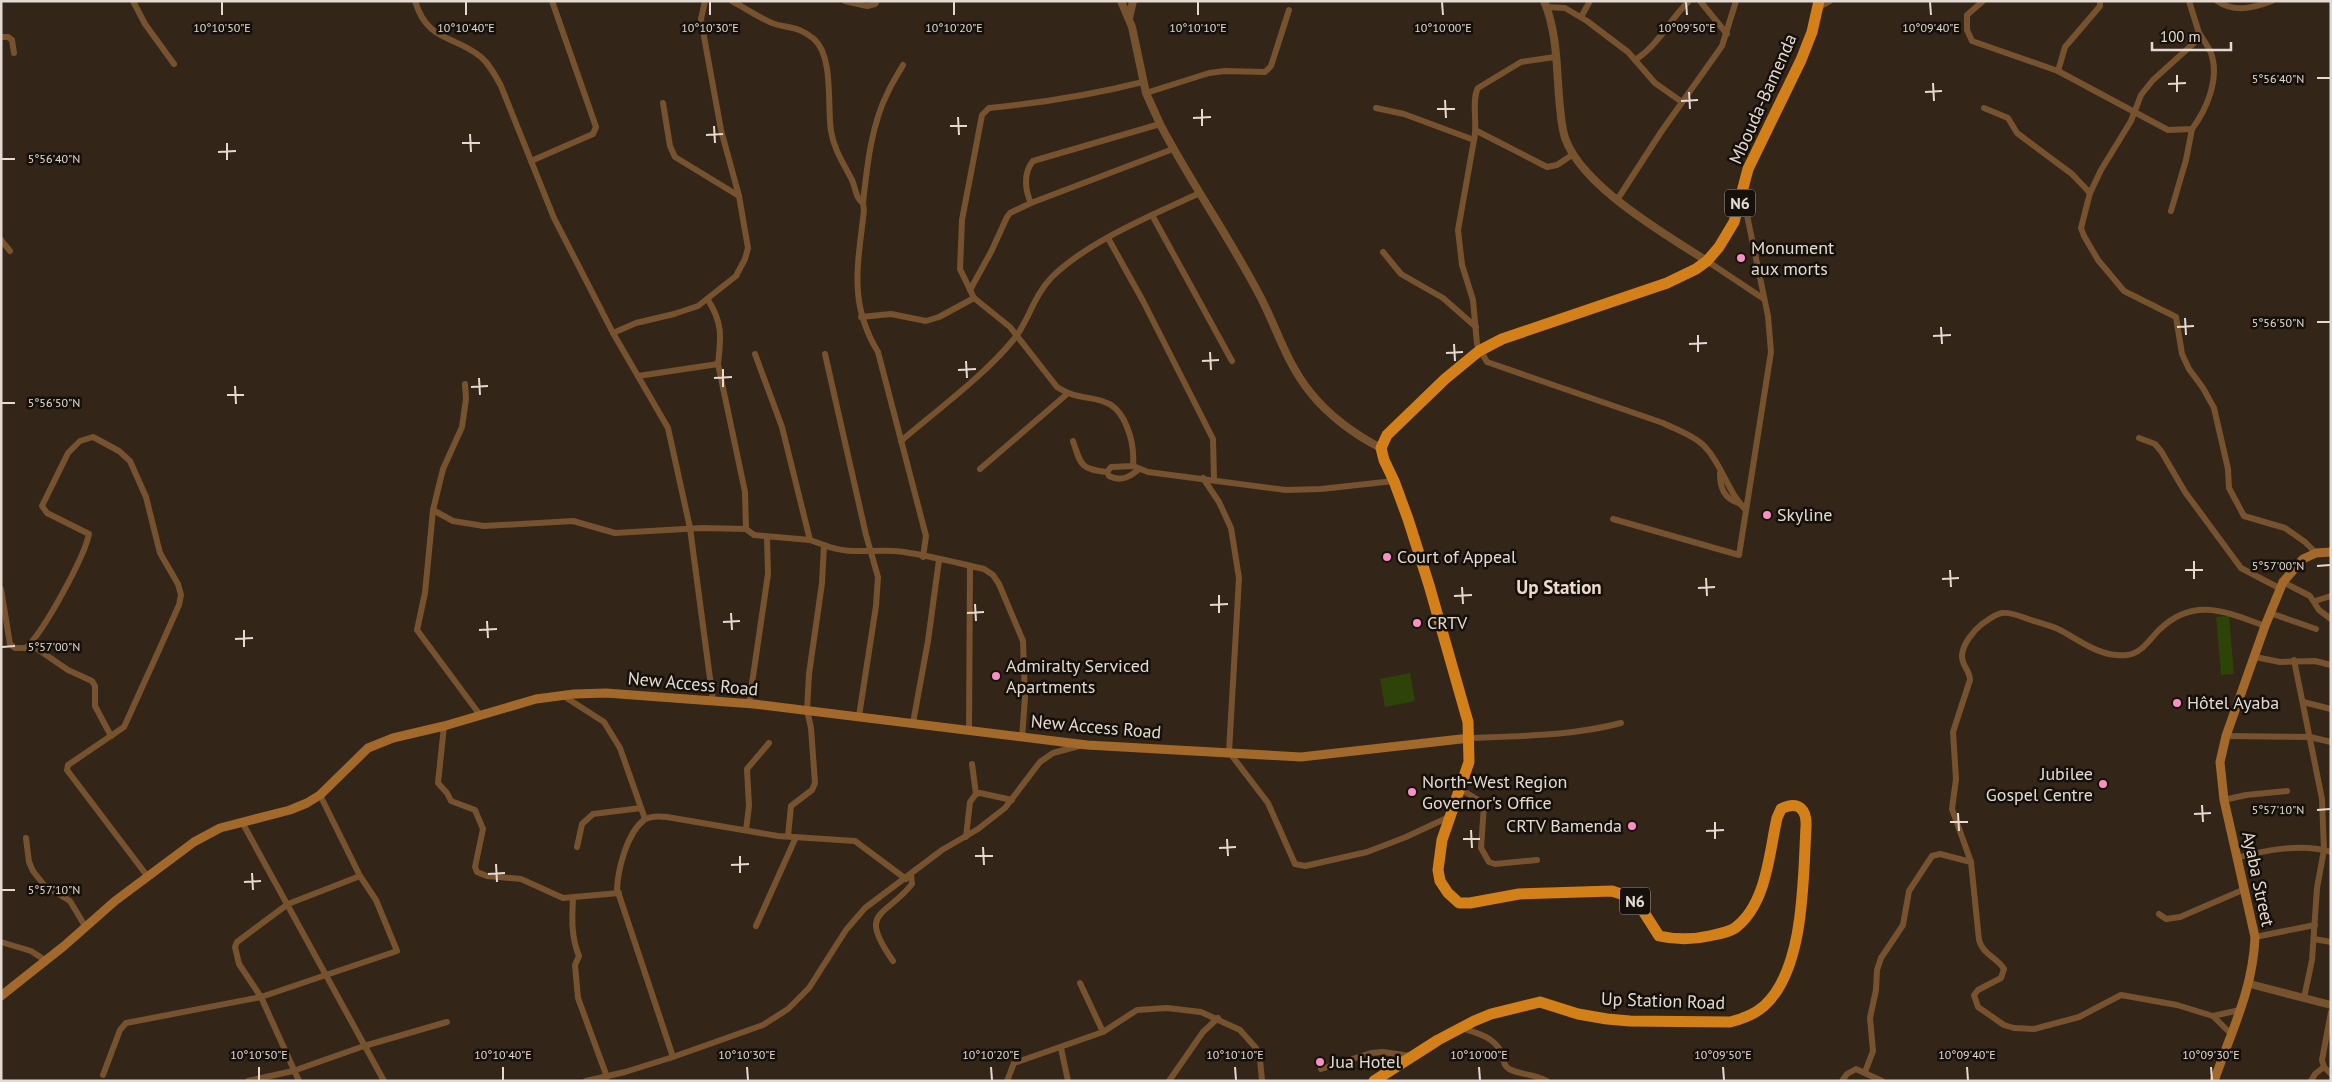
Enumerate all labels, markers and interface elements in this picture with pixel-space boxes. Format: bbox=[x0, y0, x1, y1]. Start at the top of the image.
text: 10°10'50"E bbox=[193, 20, 251, 35]
text: 10°10'40"E bbox=[437, 20, 495, 35]
text: 10°10'30"E bbox=[681, 20, 739, 35]
text: 10°10'20"E bbox=[925, 20, 983, 35]
text: 10°10'10"E bbox=[1169, 20, 1227, 35]
text: 10°10'00"E bbox=[1414, 20, 1472, 35]
text: 10°09'50"E bbox=[1658, 20, 1716, 35]
text: 10°09'40"E bbox=[1902, 20, 1960, 35]
scale bar bbox=[2152, 20, 2231, 52]
text: 100 m bbox=[2160, 27, 2201, 46]
street label: Mbouda-Bamenda bbox=[1724, 30, 1802, 167]
text: 5°56'40"N bbox=[2252, 71, 2304, 86]
text: 5°56'40"N bbox=[28, 151, 80, 166]
road number: N6 bbox=[1725, 190, 1755, 217]
place label: Monument aux morts bbox=[1751, 236, 1834, 280]
marker: Monument aux morts bbox=[1735, 252, 1747, 264]
text: 5°56'50"N bbox=[2252, 315, 2304, 330]
text: 5°56'50"N bbox=[28, 395, 80, 410]
place label: Skyline bbox=[1777, 503, 1833, 526]
marker: Skyline bbox=[1761, 509, 1773, 521]
place label: Court of Appeal bbox=[1397, 545, 1517, 568]
marker: Court of Appeal bbox=[1381, 551, 1393, 563]
text: 5°57'00"N bbox=[2252, 558, 2304, 573]
district label: Up Station bbox=[1516, 575, 1602, 599]
place label: CRTV bbox=[1427, 611, 1468, 634]
marker: CRTV bbox=[1411, 617, 1423, 629]
text: 5°57'00"N bbox=[28, 639, 80, 654]
place label: Admiralty Serviced Apartments bbox=[1006, 654, 1149, 698]
street label: New Access Road bbox=[627, 666, 759, 701]
marker: Admiralty Serviced Apartments bbox=[990, 670, 1002, 682]
place label: Hôtel Ayaba bbox=[2187, 691, 2279, 714]
marker: Hôtel Ayaba bbox=[2171, 697, 2183, 709]
street label: New Access Road bbox=[1030, 709, 1162, 744]
place label: Jubilee Gospel Centre bbox=[1986, 762, 2093, 806]
place label: North-West Region Governor's Office bbox=[1422, 770, 1567, 814]
marker: Jubilee Gospel Centre bbox=[2097, 778, 2109, 790]
marker: North-West Region Governor's Office bbox=[1406, 786, 1418, 798]
text: 5°57'10"N bbox=[2252, 802, 2304, 817]
place label: CRTV Bamenda bbox=[1506, 814, 1622, 837]
marker: CRTV Bamenda bbox=[1626, 820, 1638, 832]
street label: Ayaba Street bbox=[2237, 829, 2280, 929]
text: 5°57'10"N bbox=[28, 882, 80, 897]
road number: N6 bbox=[1620, 888, 1650, 914]
street label: Up Station Road bbox=[1601, 987, 1725, 1014]
text: 10°10'50"E bbox=[230, 1047, 288, 1062]
text: 10°10'40"E bbox=[474, 1047, 532, 1062]
text: 10°10'30"E bbox=[718, 1047, 776, 1062]
text: 10°10'20"E bbox=[962, 1047, 1020, 1062]
text: 10°10'10"E bbox=[1206, 1047, 1264, 1062]
text: 10°10'00"E bbox=[1450, 1047, 1508, 1062]
text: 10°09'50"E bbox=[1694, 1047, 1752, 1062]
text: 10°09'40"E bbox=[1938, 1047, 1996, 1062]
text: 10°09'30"E bbox=[2182, 1047, 2240, 1062]
place label: Jua Hotel bbox=[1329, 1050, 1401, 1073]
marker: Jua Hotel bbox=[1314, 1056, 1326, 1068]

